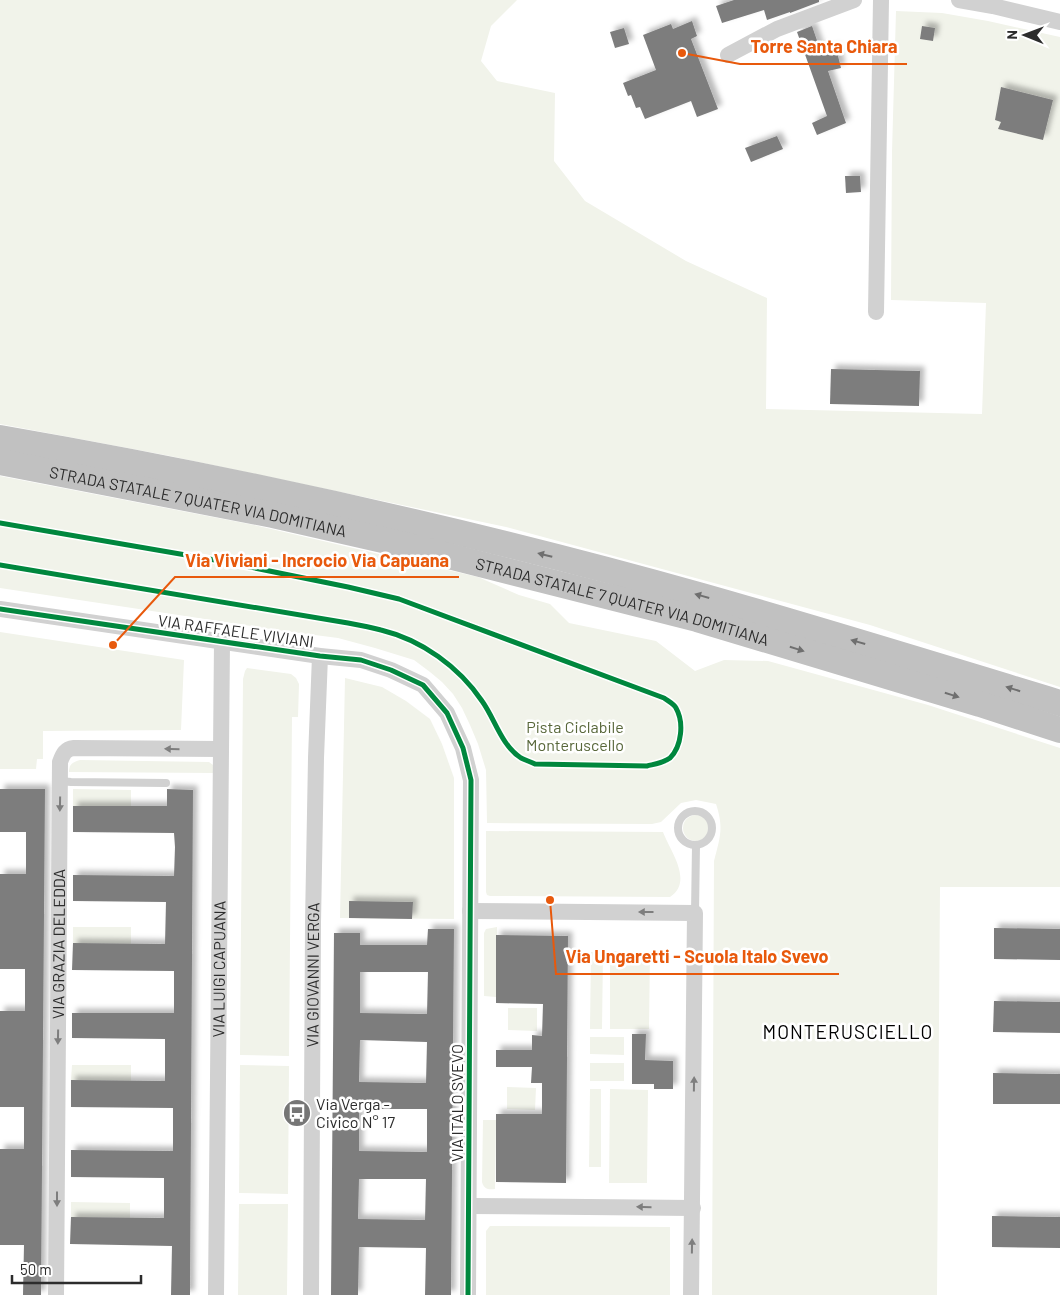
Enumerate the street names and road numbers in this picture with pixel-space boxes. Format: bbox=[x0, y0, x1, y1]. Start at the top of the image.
street label: STRADA STATALE 7 QUATER VIA DOMITIANA bbox=[48, 462, 349, 541]
street label: STRADA STATALE 7 QUATER VIA DOMITIANA bbox=[474, 553, 772, 649]
street label: VIA RAFFAELE VIVIANI bbox=[157, 610, 315, 651]
street label: VIA GRAZIA DELEDDA bbox=[48, 869, 68, 1019]
street label: VIA LUIGI CAPUANA bbox=[208, 900, 229, 1037]
street label: VIA GIOVANNI VERGA bbox=[302, 902, 322, 1048]
street label: VIA ITALO SVEVO bbox=[447, 1044, 466, 1162]

